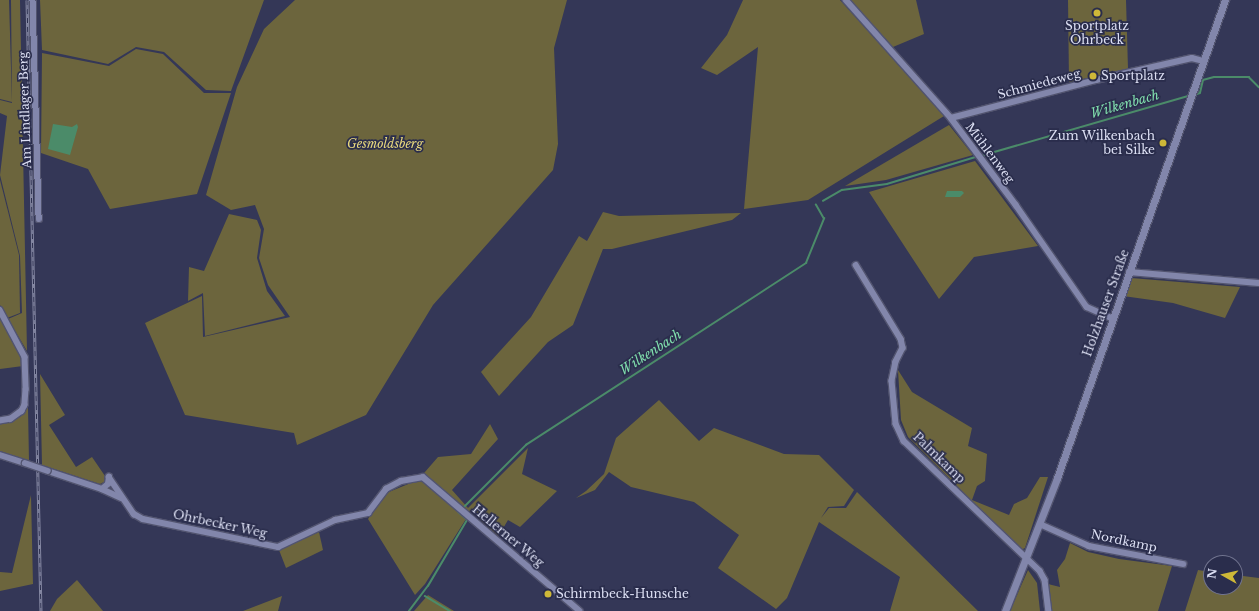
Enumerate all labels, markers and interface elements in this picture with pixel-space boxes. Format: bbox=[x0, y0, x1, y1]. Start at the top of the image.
marker: Sportplatz Ohrbeck bbox=[1092, 8, 1102, 18]
place label: Sportplatz Ohrbeck bbox=[1065, 19, 1129, 47]
street label: Am Lindlager Berg bbox=[16, 51, 34, 169]
street label: Schmiedeweg bbox=[996, 66, 1082, 102]
place label: Sportplatz bbox=[1101, 69, 1165, 83]
marker: Sportplatz bbox=[1088, 71, 1098, 81]
water label: Wilkenbach bbox=[1089, 88, 1161, 122]
street label: Mühlenweg bbox=[963, 120, 1017, 186]
place label: Zum Wilkenbach bei Silke bbox=[1048, 129, 1155, 157]
park label: Gesmoldsberg bbox=[347, 137, 423, 151]
marker: Zum Wilkenbach bei Silke bbox=[1158, 138, 1168, 148]
street label: Holzhauser Straße bbox=[1080, 247, 1132, 359]
water label: Wilkenbach bbox=[617, 327, 685, 379]
street label: Palmkamp bbox=[910, 430, 968, 486]
street label: Hellerner Weg bbox=[469, 502, 547, 570]
street label: Ohrbecker Weg bbox=[171, 507, 269, 541]
street label: Nordkamp bbox=[1090, 527, 1158, 555]
north arrow bbox=[1203, 555, 1243, 595]
text: N bbox=[1204, 567, 1220, 580]
place label: Schirmbeck-Hunsche bbox=[556, 587, 689, 601]
marker: Schirmbeck-Hunsche bbox=[543, 589, 553, 599]

